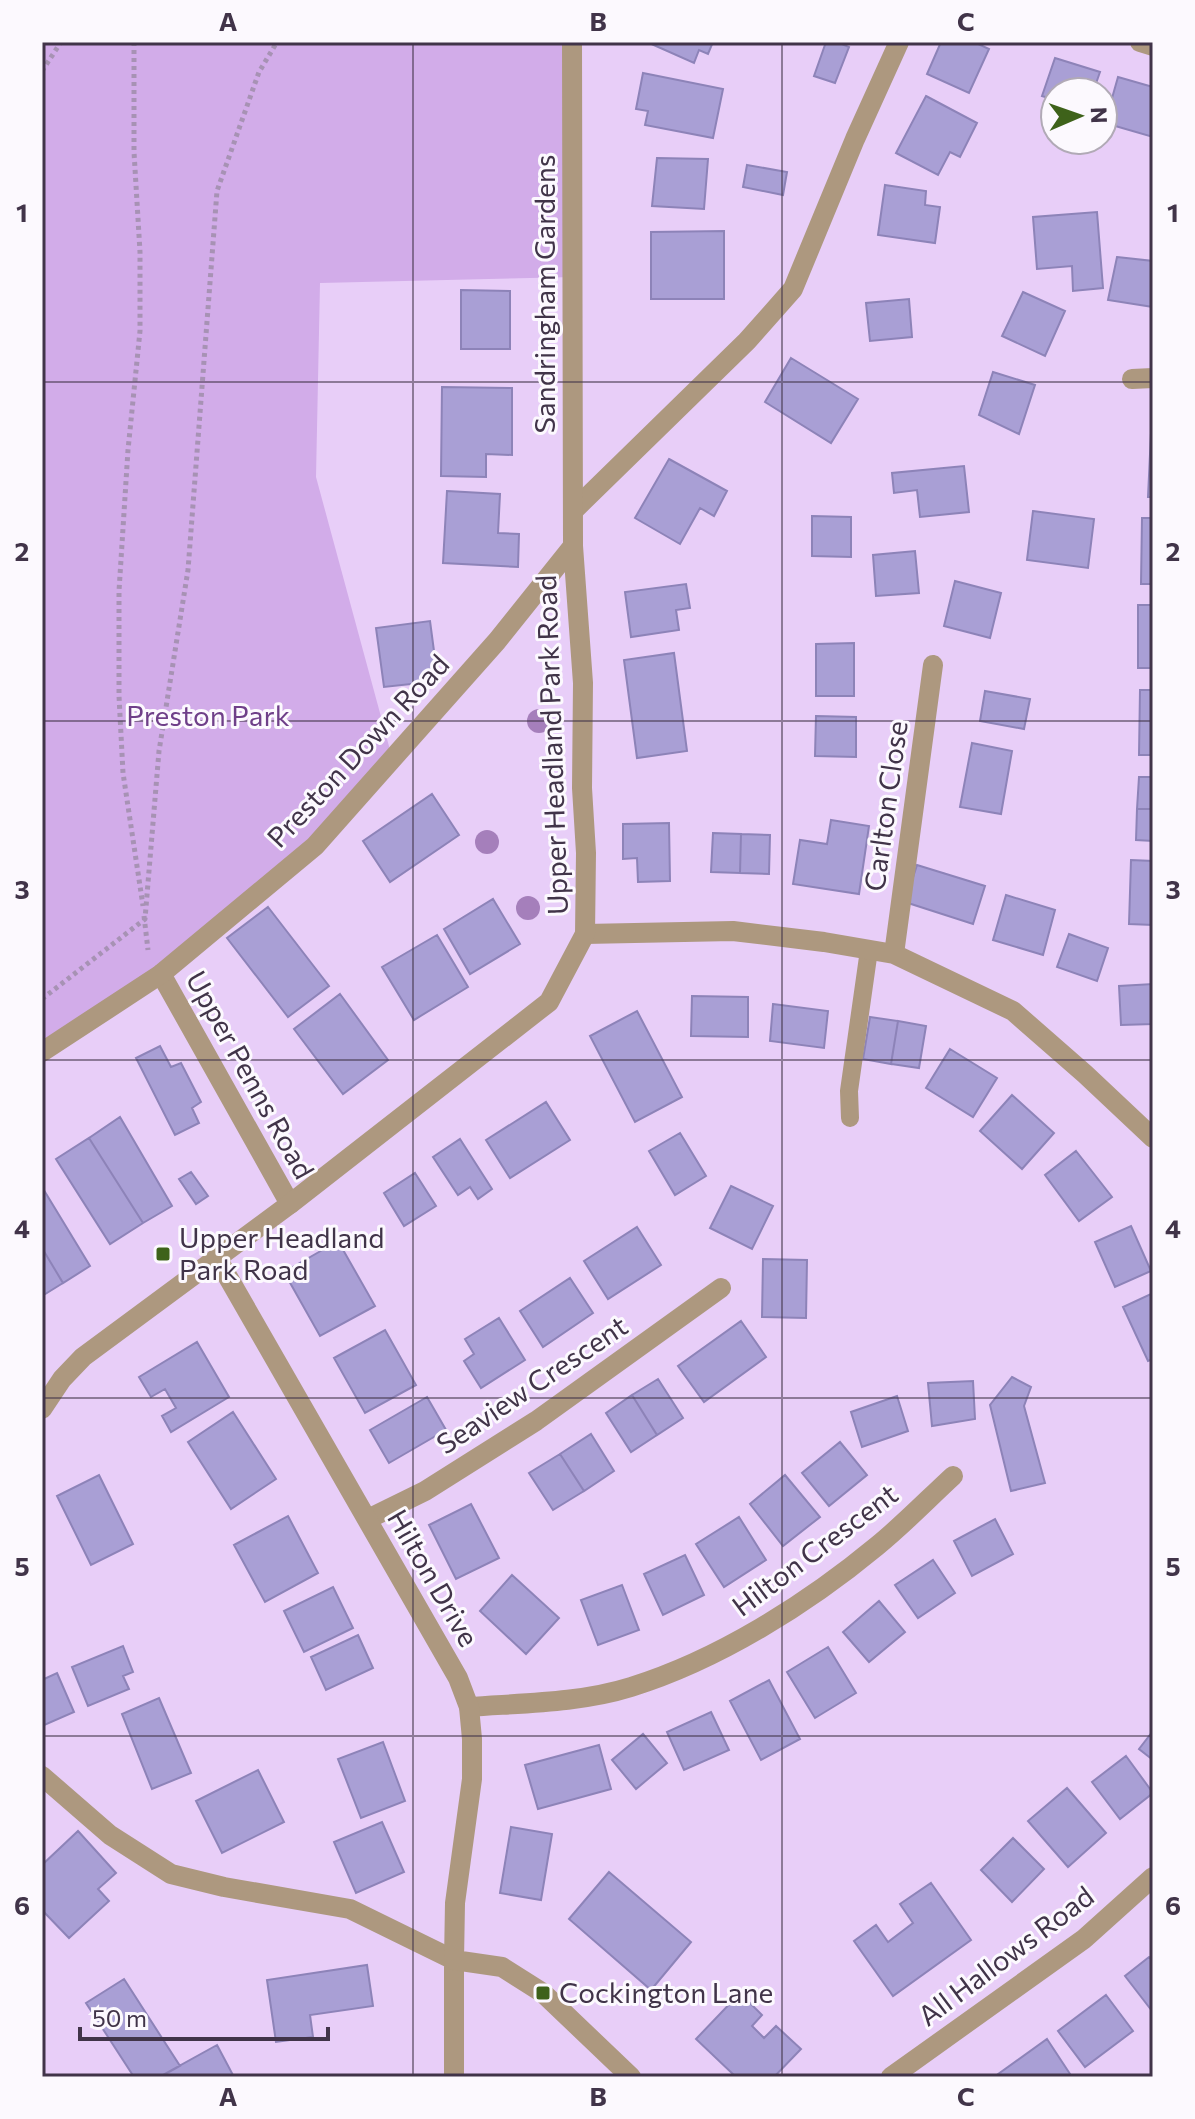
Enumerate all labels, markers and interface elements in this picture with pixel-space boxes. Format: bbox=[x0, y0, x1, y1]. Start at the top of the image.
text: A bbox=[219, 5, 238, 36]
text: B bbox=[589, 5, 607, 36]
text: C bbox=[957, 5, 975, 36]
north arrow bbox=[1039, 76, 1119, 156]
text: N bbox=[1086, 107, 1113, 124]
street label: Sandringham Gardens bbox=[527, 155, 561, 433]
text: 1 bbox=[16, 196, 28, 227]
text: 1 bbox=[1167, 196, 1179, 227]
text: 2 bbox=[15, 535, 29, 566]
text: 2 bbox=[1166, 535, 1180, 566]
street label: Upper Headland Park Road bbox=[528, 574, 574, 916]
street label: Preston Down Road bbox=[259, 647, 455, 854]
park label: Preston Park bbox=[126, 698, 290, 732]
street label: Carlton Close bbox=[856, 718, 914, 893]
text: 3 bbox=[14, 873, 30, 904]
text: 3 bbox=[1165, 873, 1181, 904]
street label: Upper Penns Road bbox=[180, 965, 322, 1184]
text: 4 bbox=[14, 1212, 30, 1243]
text: 4 bbox=[1165, 1212, 1181, 1243]
place label: Upper Headland Park Road bbox=[179, 1220, 384, 1286]
marker: Upper Headland Park Road bbox=[154, 1245, 172, 1263]
street label: Seaview Crescent bbox=[430, 1308, 633, 1461]
street label: Hilton Crescent bbox=[725, 1476, 904, 1622]
street label: Hilton Drive bbox=[381, 1503, 487, 1652]
text: 5 bbox=[14, 1550, 30, 1581]
text: 5 bbox=[1165, 1550, 1181, 1581]
street label: All Hallows Road bbox=[911, 1878, 1100, 2032]
text: 6 bbox=[14, 1889, 30, 1920]
text: 6 bbox=[1165, 1889, 1181, 1920]
place label: Cockington Lane bbox=[559, 1975, 773, 2009]
marker: Cockington Lane bbox=[534, 1984, 552, 2002]
scale bar bbox=[80, 1991, 328, 2041]
text: 50 m bbox=[92, 2003, 147, 2032]
text: A bbox=[219, 2080, 238, 2111]
text: B bbox=[589, 2080, 607, 2111]
text: C bbox=[957, 2080, 975, 2111]

